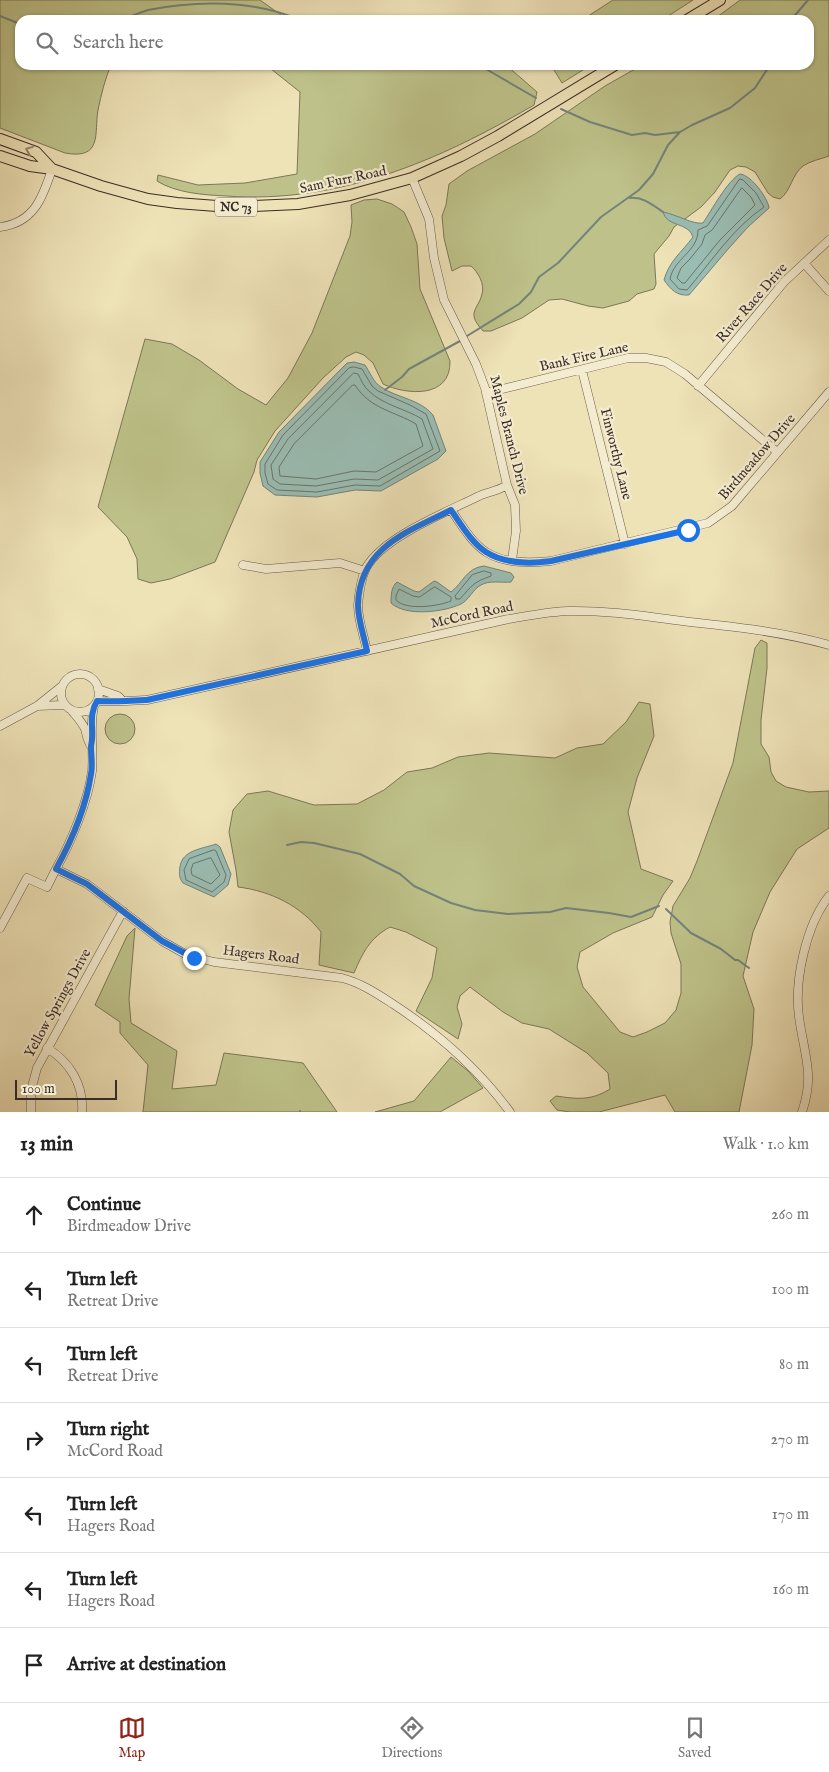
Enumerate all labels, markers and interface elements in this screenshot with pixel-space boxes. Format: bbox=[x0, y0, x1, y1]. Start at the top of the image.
search box bbox=[15, 15, 814, 70]
icon: search bbox=[33, 29, 61, 57]
text: Search here bbox=[73, 31, 164, 55]
one-way arrow bbox=[25, 146, 33, 156]
street label: Sam Furr Road bbox=[298, 162, 388, 198]
road number: NC 73 bbox=[215, 198, 257, 216]
street label: River Race Drive bbox=[712, 259, 792, 347]
street label: Bank Fire Lane bbox=[538, 338, 631, 376]
street label: Maples Branch Drive bbox=[486, 374, 533, 497]
street label: Finworthy Lane bbox=[596, 406, 636, 502]
street label: Birdmeadow Drive bbox=[715, 410, 800, 504]
route start bbox=[677, 519, 700, 542]
street label: McCord Road bbox=[429, 597, 515, 633]
street label: Hagers Road bbox=[222, 941, 301, 969]
street label: Yellow Springs Drive bbox=[21, 945, 96, 1061]
route end bbox=[183, 947, 206, 970]
scale bar bbox=[15, 1077, 118, 1100]
text: 100 m bbox=[22, 1080, 55, 1098]
text: 13 min bbox=[20, 1131, 73, 1158]
text: Walk · 1.0 km bbox=[723, 1135, 809, 1155]
text: Continue bbox=[67, 1193, 141, 1217]
icon: ahead bbox=[20, 1201, 48, 1229]
text: 260 m bbox=[771, 1205, 809, 1225]
text: Birdmeadow Drive bbox=[67, 1217, 191, 1237]
text: Turn left bbox=[67, 1268, 138, 1292]
icon: left bbox=[20, 1276, 48, 1304]
text: 100 m bbox=[772, 1280, 809, 1300]
text: Retreat Drive bbox=[67, 1292, 158, 1312]
text: Turn left bbox=[67, 1343, 138, 1367]
icon: left bbox=[20, 1351, 48, 1379]
text: 80 m bbox=[779, 1355, 809, 1375]
text: Retreat Drive bbox=[67, 1367, 158, 1387]
text: Turn right bbox=[67, 1418, 149, 1442]
icon: right bbox=[20, 1426, 48, 1454]
text: 270 m bbox=[770, 1430, 809, 1450]
text: McCord Road bbox=[67, 1442, 163, 1462]
text: Turn left bbox=[67, 1493, 138, 1517]
icon: left bbox=[20, 1501, 48, 1529]
text: 170 m bbox=[772, 1505, 809, 1525]
text: Hagers Road bbox=[67, 1517, 155, 1537]
text: Turn left bbox=[67, 1568, 138, 1592]
icon: left bbox=[20, 1576, 48, 1604]
text: 160 m bbox=[773, 1580, 809, 1600]
text: Hagers Road bbox=[67, 1592, 155, 1612]
icon: arrive bbox=[20, 1651, 48, 1679]
text: Arrive at destination bbox=[67, 1653, 226, 1677]
tab: Map bbox=[118, 1714, 146, 1762]
tab: Directions bbox=[381, 1714, 442, 1762]
tab: Saved bbox=[678, 1714, 711, 1762]

